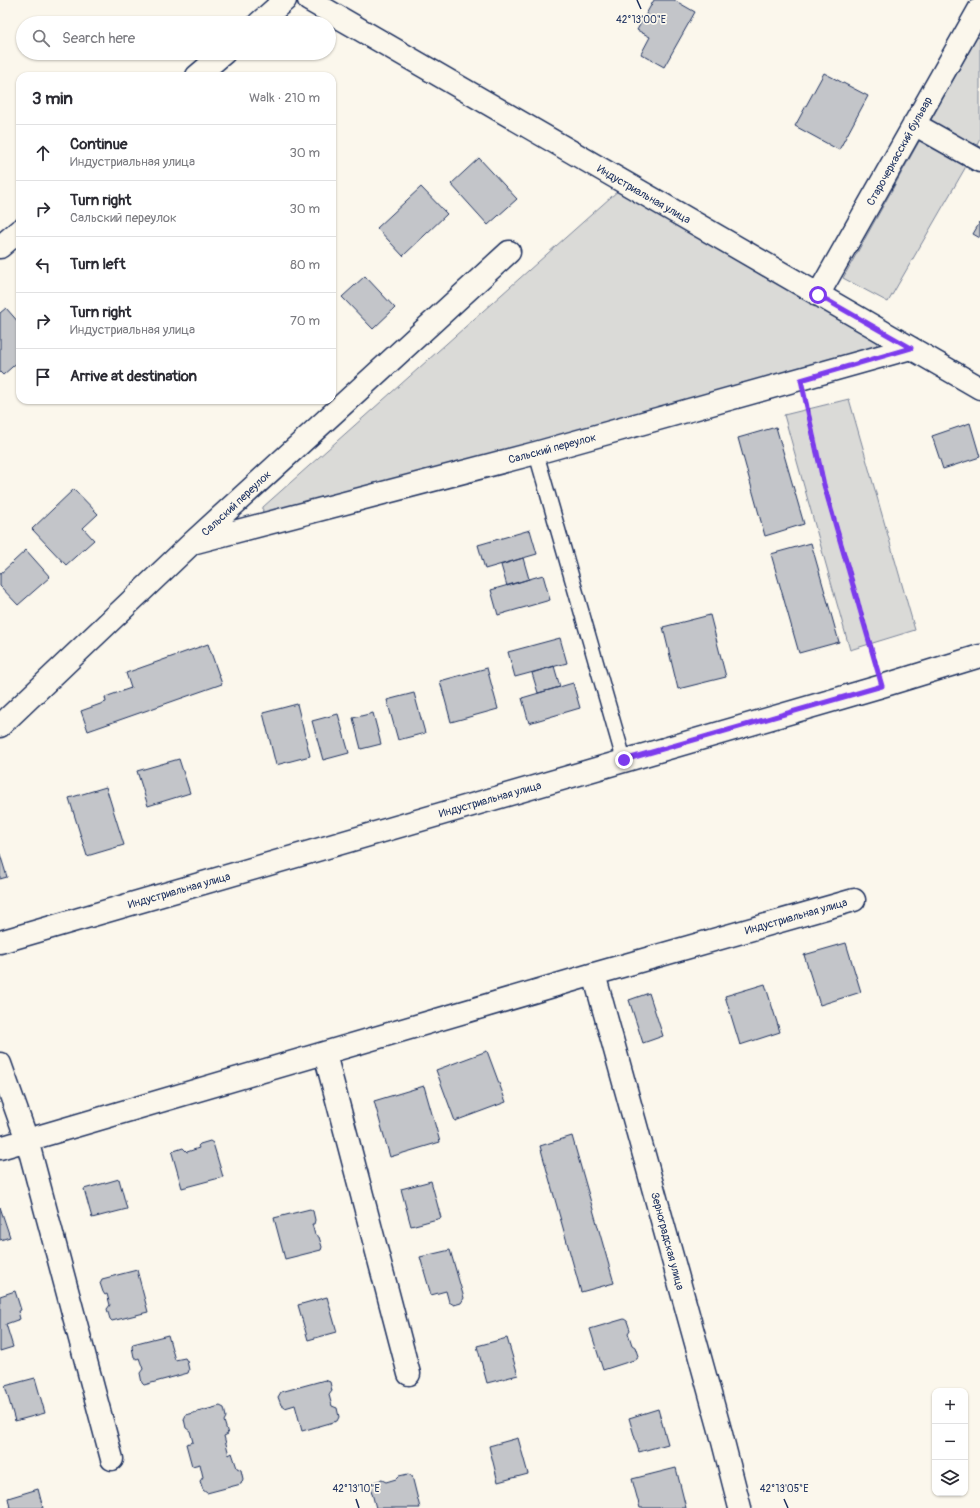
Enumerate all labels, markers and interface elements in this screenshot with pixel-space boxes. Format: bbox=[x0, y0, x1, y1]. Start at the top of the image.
text: 42°13'00"E bbox=[616, 14, 666, 26]
search box bbox=[16, 16, 336, 60]
icon: search bbox=[30, 27, 52, 49]
text: Search here bbox=[62, 29, 135, 48]
text: 3 min bbox=[32, 88, 73, 109]
text: Walk · 210 m bbox=[249, 90, 320, 106]
street label: Старочеркасский бульвар bbox=[864, 95, 935, 208]
text: Continue bbox=[70, 135, 128, 154]
icon: ahead bbox=[32, 142, 54, 164]
text: 30 m bbox=[290, 145, 320, 161]
text: Индустриальная улица bbox=[70, 154, 195, 170]
street label: Индустриальная улица bbox=[595, 162, 693, 227]
text: Turn right bbox=[70, 191, 131, 210]
icon: right bbox=[32, 198, 54, 220]
text: 30 m bbox=[290, 201, 320, 217]
text: Сальский переулок bbox=[70, 210, 177, 226]
icon: left bbox=[32, 254, 54, 276]
text: Turn left bbox=[70, 255, 126, 274]
text: 80 m bbox=[290, 257, 320, 273]
route start bbox=[809, 286, 827, 304]
text: Turn right bbox=[70, 303, 131, 322]
icon: right bbox=[32, 310, 54, 332]
text: 70 m bbox=[290, 313, 320, 329]
text: Индустриальная улица bbox=[70, 322, 195, 338]
icon: arrive bbox=[32, 366, 54, 388]
text: Arrive at destination bbox=[70, 367, 197, 386]
street label: Сальский переулок bbox=[507, 430, 598, 466]
street label: Сальский переулок bbox=[199, 468, 274, 539]
route end bbox=[615, 751, 633, 769]
street label: Индустриальная улица bbox=[437, 779, 543, 820]
street label: Индустриальная улица bbox=[126, 870, 232, 911]
street label: Индустриальная улица bbox=[743, 896, 849, 937]
street label: Зерноградская улица bbox=[648, 1191, 687, 1291]
map controls bbox=[932, 1388, 968, 1496]
button: + bbox=[932, 1388, 968, 1424]
button: − bbox=[932, 1424, 968, 1460]
button: layers bbox=[932, 1460, 968, 1496]
text: 42°13'10"E bbox=[332, 1483, 380, 1495]
text: 42°13'05"E bbox=[760, 1483, 808, 1495]

